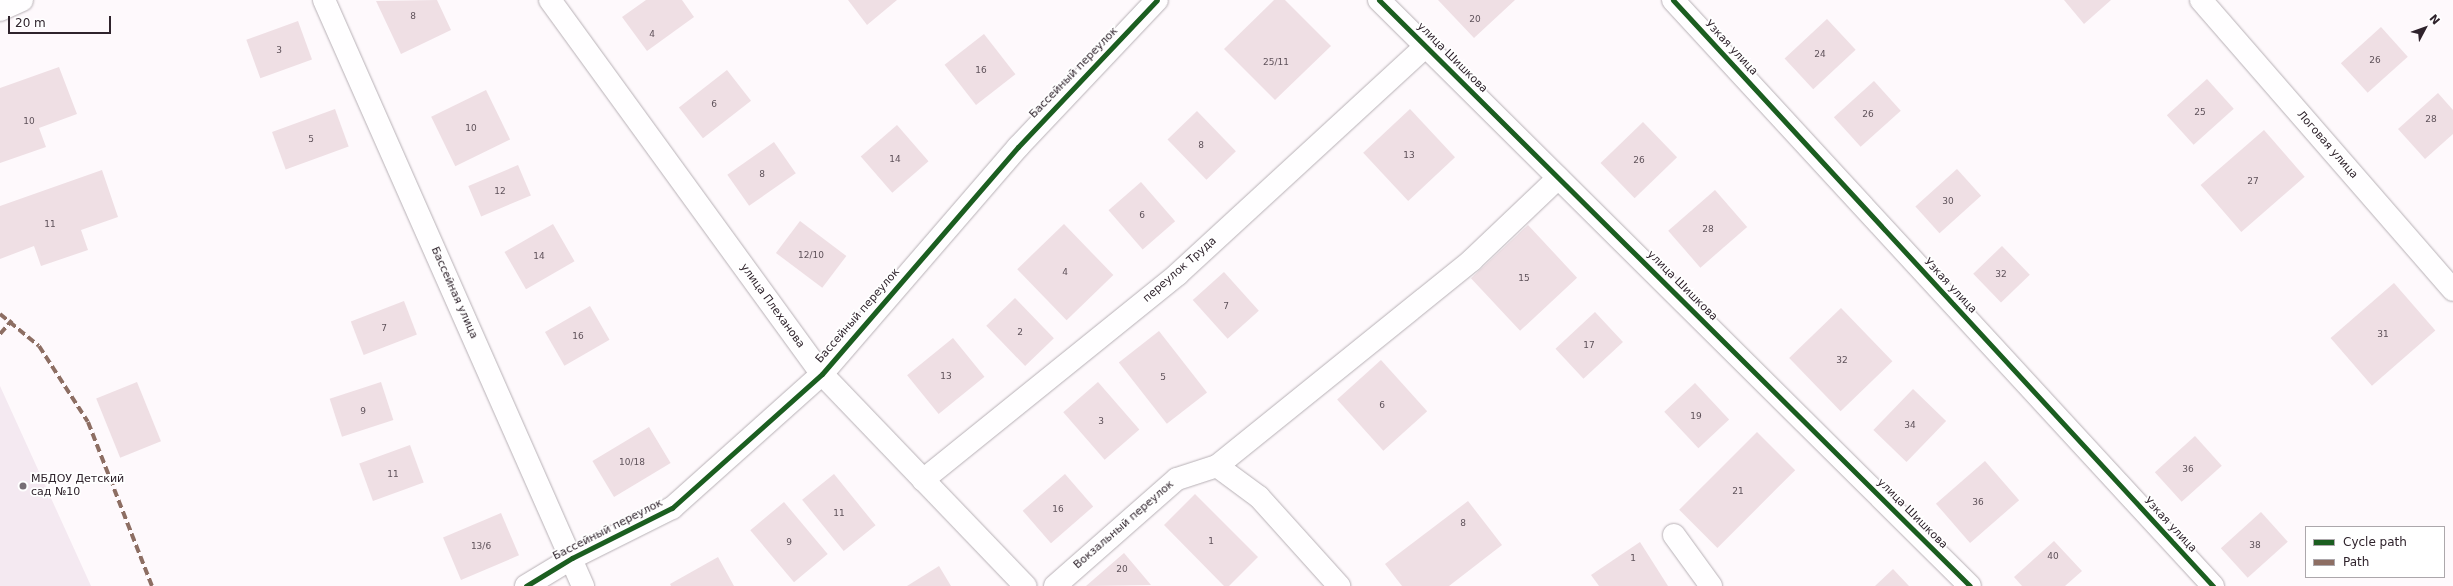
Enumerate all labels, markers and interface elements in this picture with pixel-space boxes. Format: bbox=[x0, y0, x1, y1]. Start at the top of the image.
scale bar bbox=[10, 8, 113, 34]
north arrow bbox=[2405, 8, 2445, 48]
house number: 8 bbox=[410, 11, 416, 21]
text: N bbox=[2427, 12, 2442, 28]
house number: 20 bbox=[1469, 14, 1481, 24]
text: 20 m bbox=[15, 16, 46, 30]
street label: Узкая улица bbox=[1702, 18, 1760, 78]
street label: улица Шишкова bbox=[1414, 20, 1490, 96]
street label: Бассейный переулок bbox=[1027, 25, 1121, 121]
house number: 4 bbox=[649, 29, 655, 39]
house number: 3 bbox=[276, 45, 282, 55]
house number: 24 bbox=[1814, 49, 1826, 59]
house number: 26 bbox=[2369, 55, 2381, 65]
house number: 25/11 bbox=[1263, 57, 1289, 67]
house number: 16 bbox=[975, 65, 987, 75]
house number: 6 bbox=[711, 99, 717, 109]
house number: 25 bbox=[2194, 107, 2206, 117]
street label: Логовая улица bbox=[2294, 108, 2360, 182]
house number: 26 bbox=[1862, 109, 1874, 119]
house number: 28 bbox=[2425, 114, 2437, 124]
house number: 10 bbox=[23, 116, 35, 126]
house number: 10 bbox=[465, 123, 477, 133]
house number: 5 bbox=[308, 134, 314, 144]
house number: 8 bbox=[1198, 140, 1204, 150]
house number: 13 bbox=[1403, 150, 1415, 160]
house number: 14 bbox=[889, 154, 901, 164]
house number: 26 bbox=[1633, 155, 1645, 165]
house number: 8 bbox=[759, 169, 765, 179]
house number: 27 bbox=[2247, 176, 2259, 186]
house number: 12 bbox=[494, 186, 506, 196]
house number: 30 bbox=[1942, 196, 1954, 206]
house number: 6 bbox=[1139, 210, 1145, 220]
house number: 11 bbox=[44, 219, 56, 229]
house number: 28 bbox=[1702, 224, 1714, 234]
street label: переулок Труда bbox=[1141, 235, 1219, 305]
street label: Бассейная улица bbox=[428, 245, 480, 341]
street label: улица Шишкова bbox=[1644, 248, 1720, 324]
house number: 12/10 bbox=[798, 250, 824, 260]
house number: 14 bbox=[533, 251, 545, 261]
street label: Узкая улица bbox=[1921, 256, 1979, 316]
street label: улица Плеханова bbox=[737, 261, 807, 351]
street label: Бассейный переулок bbox=[813, 266, 903, 366]
house number: 4 bbox=[1062, 267, 1068, 277]
house number: 32 bbox=[1995, 269, 2007, 279]
house number: 15 bbox=[1518, 273, 1530, 283]
house number: 7 bbox=[1223, 301, 1229, 311]
house number: 7 bbox=[381, 323, 387, 333]
house number: 2 bbox=[1017, 327, 1023, 337]
house number: 31 bbox=[2377, 329, 2389, 339]
house number: 16 bbox=[572, 331, 584, 341]
house number: 17 bbox=[1583, 340, 1595, 350]
house number: 32 bbox=[1836, 355, 1848, 365]
house number: 13 bbox=[940, 371, 952, 381]
house number: 5 bbox=[1160, 372, 1166, 382]
house number: 6 bbox=[1379, 400, 1385, 410]
house number: 9 bbox=[360, 406, 366, 416]
house number: 19 bbox=[1690, 411, 1702, 421]
house number: 3 bbox=[1098, 416, 1104, 426]
house number: 34 bbox=[1904, 420, 1916, 430]
house number: 10/18 bbox=[619, 457, 645, 467]
house number: 36 bbox=[2182, 464, 2194, 474]
house number: 11 bbox=[387, 469, 399, 479]
place label: МБДОУ Детский сад №10 bbox=[31, 473, 124, 499]
street label: улица Шишкова bbox=[1874, 476, 1950, 552]
street label: Вокзальный переулок bbox=[1071, 478, 1177, 572]
marker: МБДОУ Детский сад №10 bbox=[18, 481, 28, 491]
house number: 21 bbox=[1732, 486, 1744, 496]
street label: Узкая улица bbox=[2141, 495, 2199, 555]
street label: Бассейный переулок bbox=[551, 497, 665, 563]
house number: 36 bbox=[1972, 497, 1984, 507]
house number: 16 bbox=[1052, 504, 1064, 514]
house number: 11 bbox=[833, 508, 845, 518]
house number: 8 bbox=[1460, 518, 1466, 528]
legend bbox=[2305, 526, 2445, 578]
text: Cycle path bbox=[2343, 535, 2407, 549]
house number: 1 bbox=[1208, 536, 1214, 546]
house number: 9 bbox=[786, 537, 792, 547]
house number: 38 bbox=[2249, 540, 2261, 550]
house number: 13/6 bbox=[471, 541, 491, 551]
house number: 40 bbox=[2047, 551, 2059, 561]
house number: 1 bbox=[1630, 553, 1636, 563]
text: Path bbox=[2343, 555, 2369, 569]
house number: 20 bbox=[1116, 564, 1128, 574]

